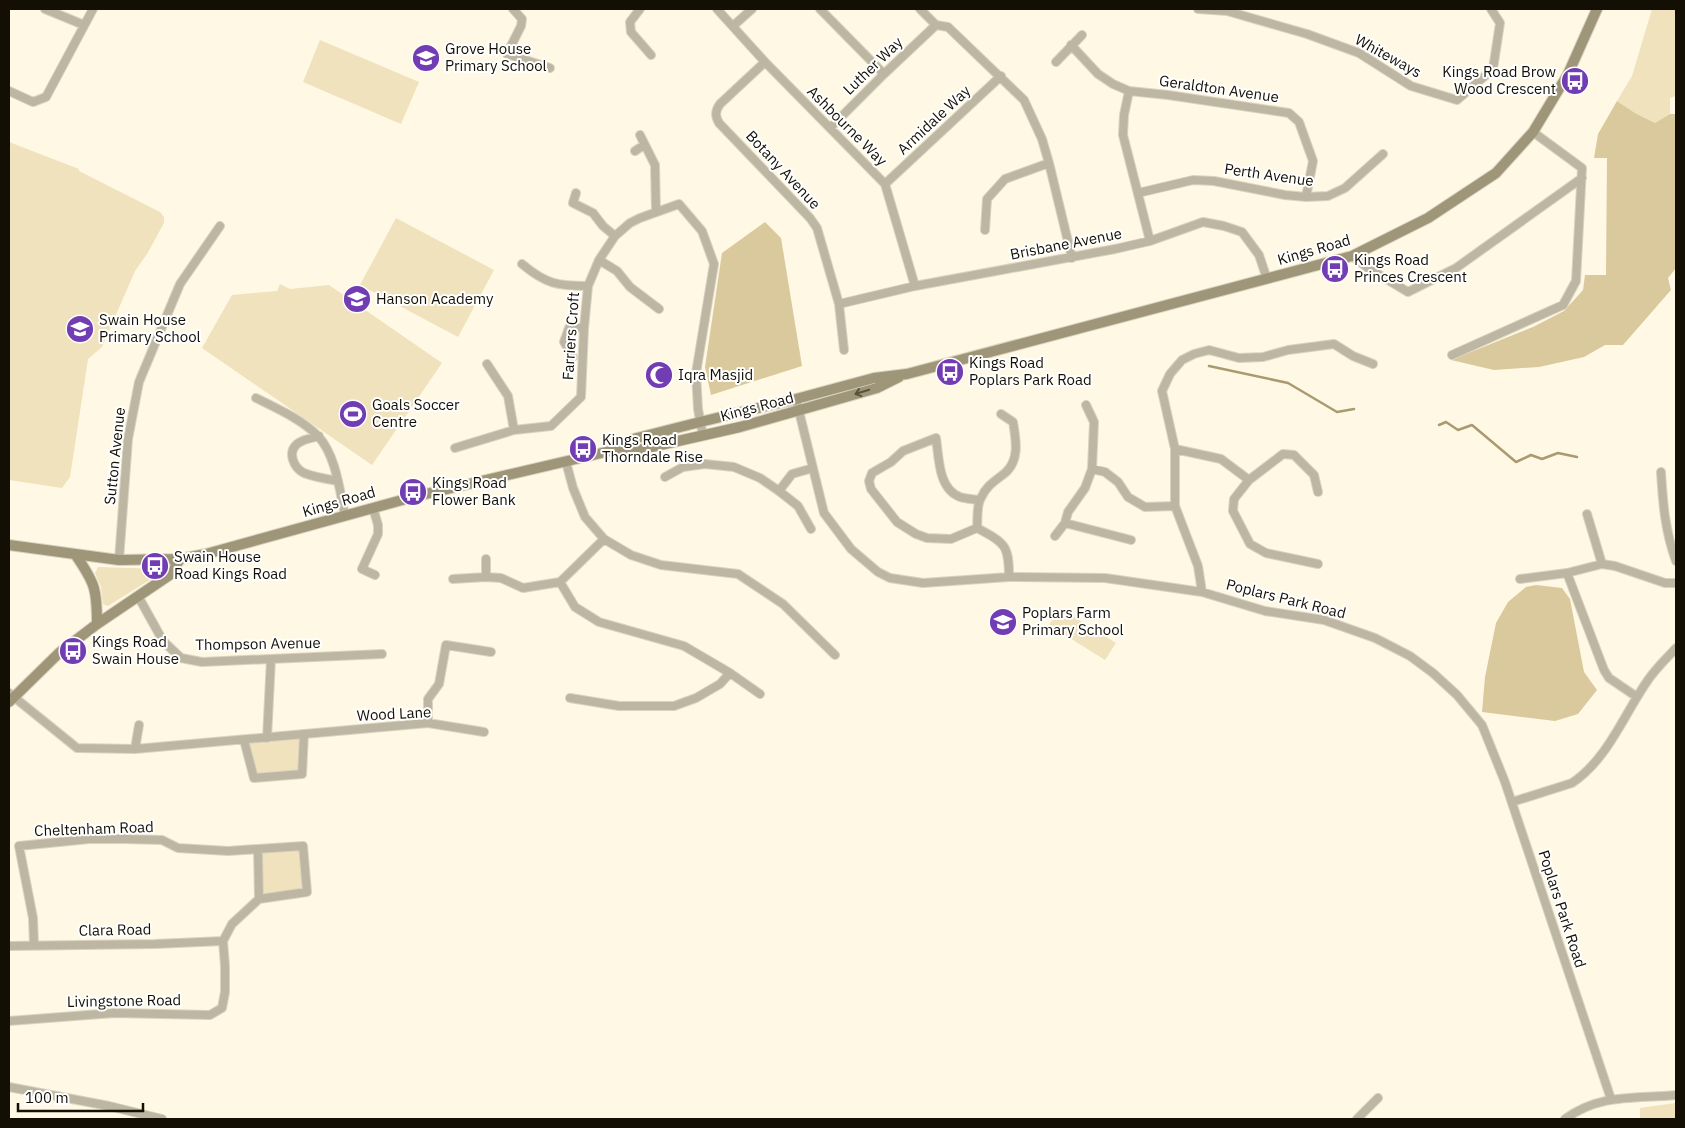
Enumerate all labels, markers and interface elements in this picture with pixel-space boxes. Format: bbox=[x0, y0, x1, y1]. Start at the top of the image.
street label: Whiteways bbox=[1352, 30, 1425, 82]
street label: Luther Way bbox=[839, 32, 907, 99]
place label: Grove House Primary School bbox=[445, 39, 547, 75]
school or university icon: Grove House Primary School bbox=[411, 43, 441, 73]
place label: Kings Road Brow Wood Crescent bbox=[1442, 62, 1556, 98]
bus stop icon: Kings Road Brow Wood Crescent bbox=[1560, 66, 1590, 96]
street label: Geraldton Avenue bbox=[1158, 71, 1280, 106]
street label: Armidale Way bbox=[893, 81, 975, 158]
street label: Ashbourne Way bbox=[803, 82, 892, 170]
street label: Botany Avenue bbox=[742, 126, 825, 213]
street label: Perth Avenue bbox=[1223, 159, 1315, 190]
street label: Brisbane Avenue bbox=[1008, 223, 1123, 264]
street label: Kings Road bbox=[1275, 230, 1353, 269]
place label: Kings Road Princes Crescent bbox=[1354, 250, 1467, 286]
bus stop icon: Kings Road Princes Crescent bbox=[1320, 254, 1350, 284]
school or university icon: Hanson Academy bbox=[342, 284, 372, 314]
place label: Hanson Academy bbox=[376, 289, 494, 308]
street label: Farriers Croft bbox=[558, 291, 583, 381]
place label: Swain House Primary School bbox=[99, 310, 201, 346]
school or university icon: Swain House Primary School bbox=[65, 314, 95, 344]
place label: Kings Road Poplars Park Road bbox=[969, 353, 1092, 389]
bus stop icon: Kings Road Poplars Park Road bbox=[935, 357, 965, 387]
mosque icon: Iqra Masjid bbox=[644, 360, 674, 390]
place label: Iqra Masjid bbox=[678, 365, 753, 384]
street label: Kings Road bbox=[718, 388, 796, 425]
one-way arrow bbox=[854, 388, 870, 398]
place label: Goals Soccer Centre bbox=[372, 395, 460, 431]
sports icon: Goals Soccer Centre bbox=[338, 399, 368, 429]
street label: Sutton Avenue bbox=[100, 406, 129, 506]
place label: Kings Road Thorndale Rise bbox=[602, 430, 703, 466]
bus stop icon: Kings Road Thorndale Rise bbox=[568, 434, 598, 464]
place label: Kings Road Flower Bank bbox=[432, 473, 516, 509]
bus stop icon: Kings Road Flower Bank bbox=[398, 477, 428, 507]
street label: Kings Road bbox=[300, 482, 378, 521]
place label: Swain House Road Kings Road bbox=[174, 547, 287, 583]
bus stop icon: Swain House Road Kings Road bbox=[140, 551, 170, 581]
street label: Poplars Park Road bbox=[1224, 574, 1348, 623]
place label: Poplars Farm Primary School bbox=[1022, 603, 1124, 639]
school or university icon: Poplars Farm Primary School bbox=[988, 607, 1018, 637]
place label: Kings Road Swain House bbox=[92, 632, 179, 668]
street label: Thompson Avenue bbox=[195, 633, 321, 654]
bus stop icon: Kings Road Swain House bbox=[58, 636, 88, 666]
street label: Wood Lane bbox=[356, 702, 432, 725]
street label: Cheltenham Road bbox=[34, 817, 154, 840]
street label: Poplars Park Road bbox=[1534, 848, 1590, 970]
street label: Clara Road bbox=[78, 919, 152, 940]
street label: Livingstone Road bbox=[67, 990, 181, 1011]
scale bar bbox=[18, 1080, 142, 1112]
text: 100 m bbox=[25, 1088, 69, 1107]

